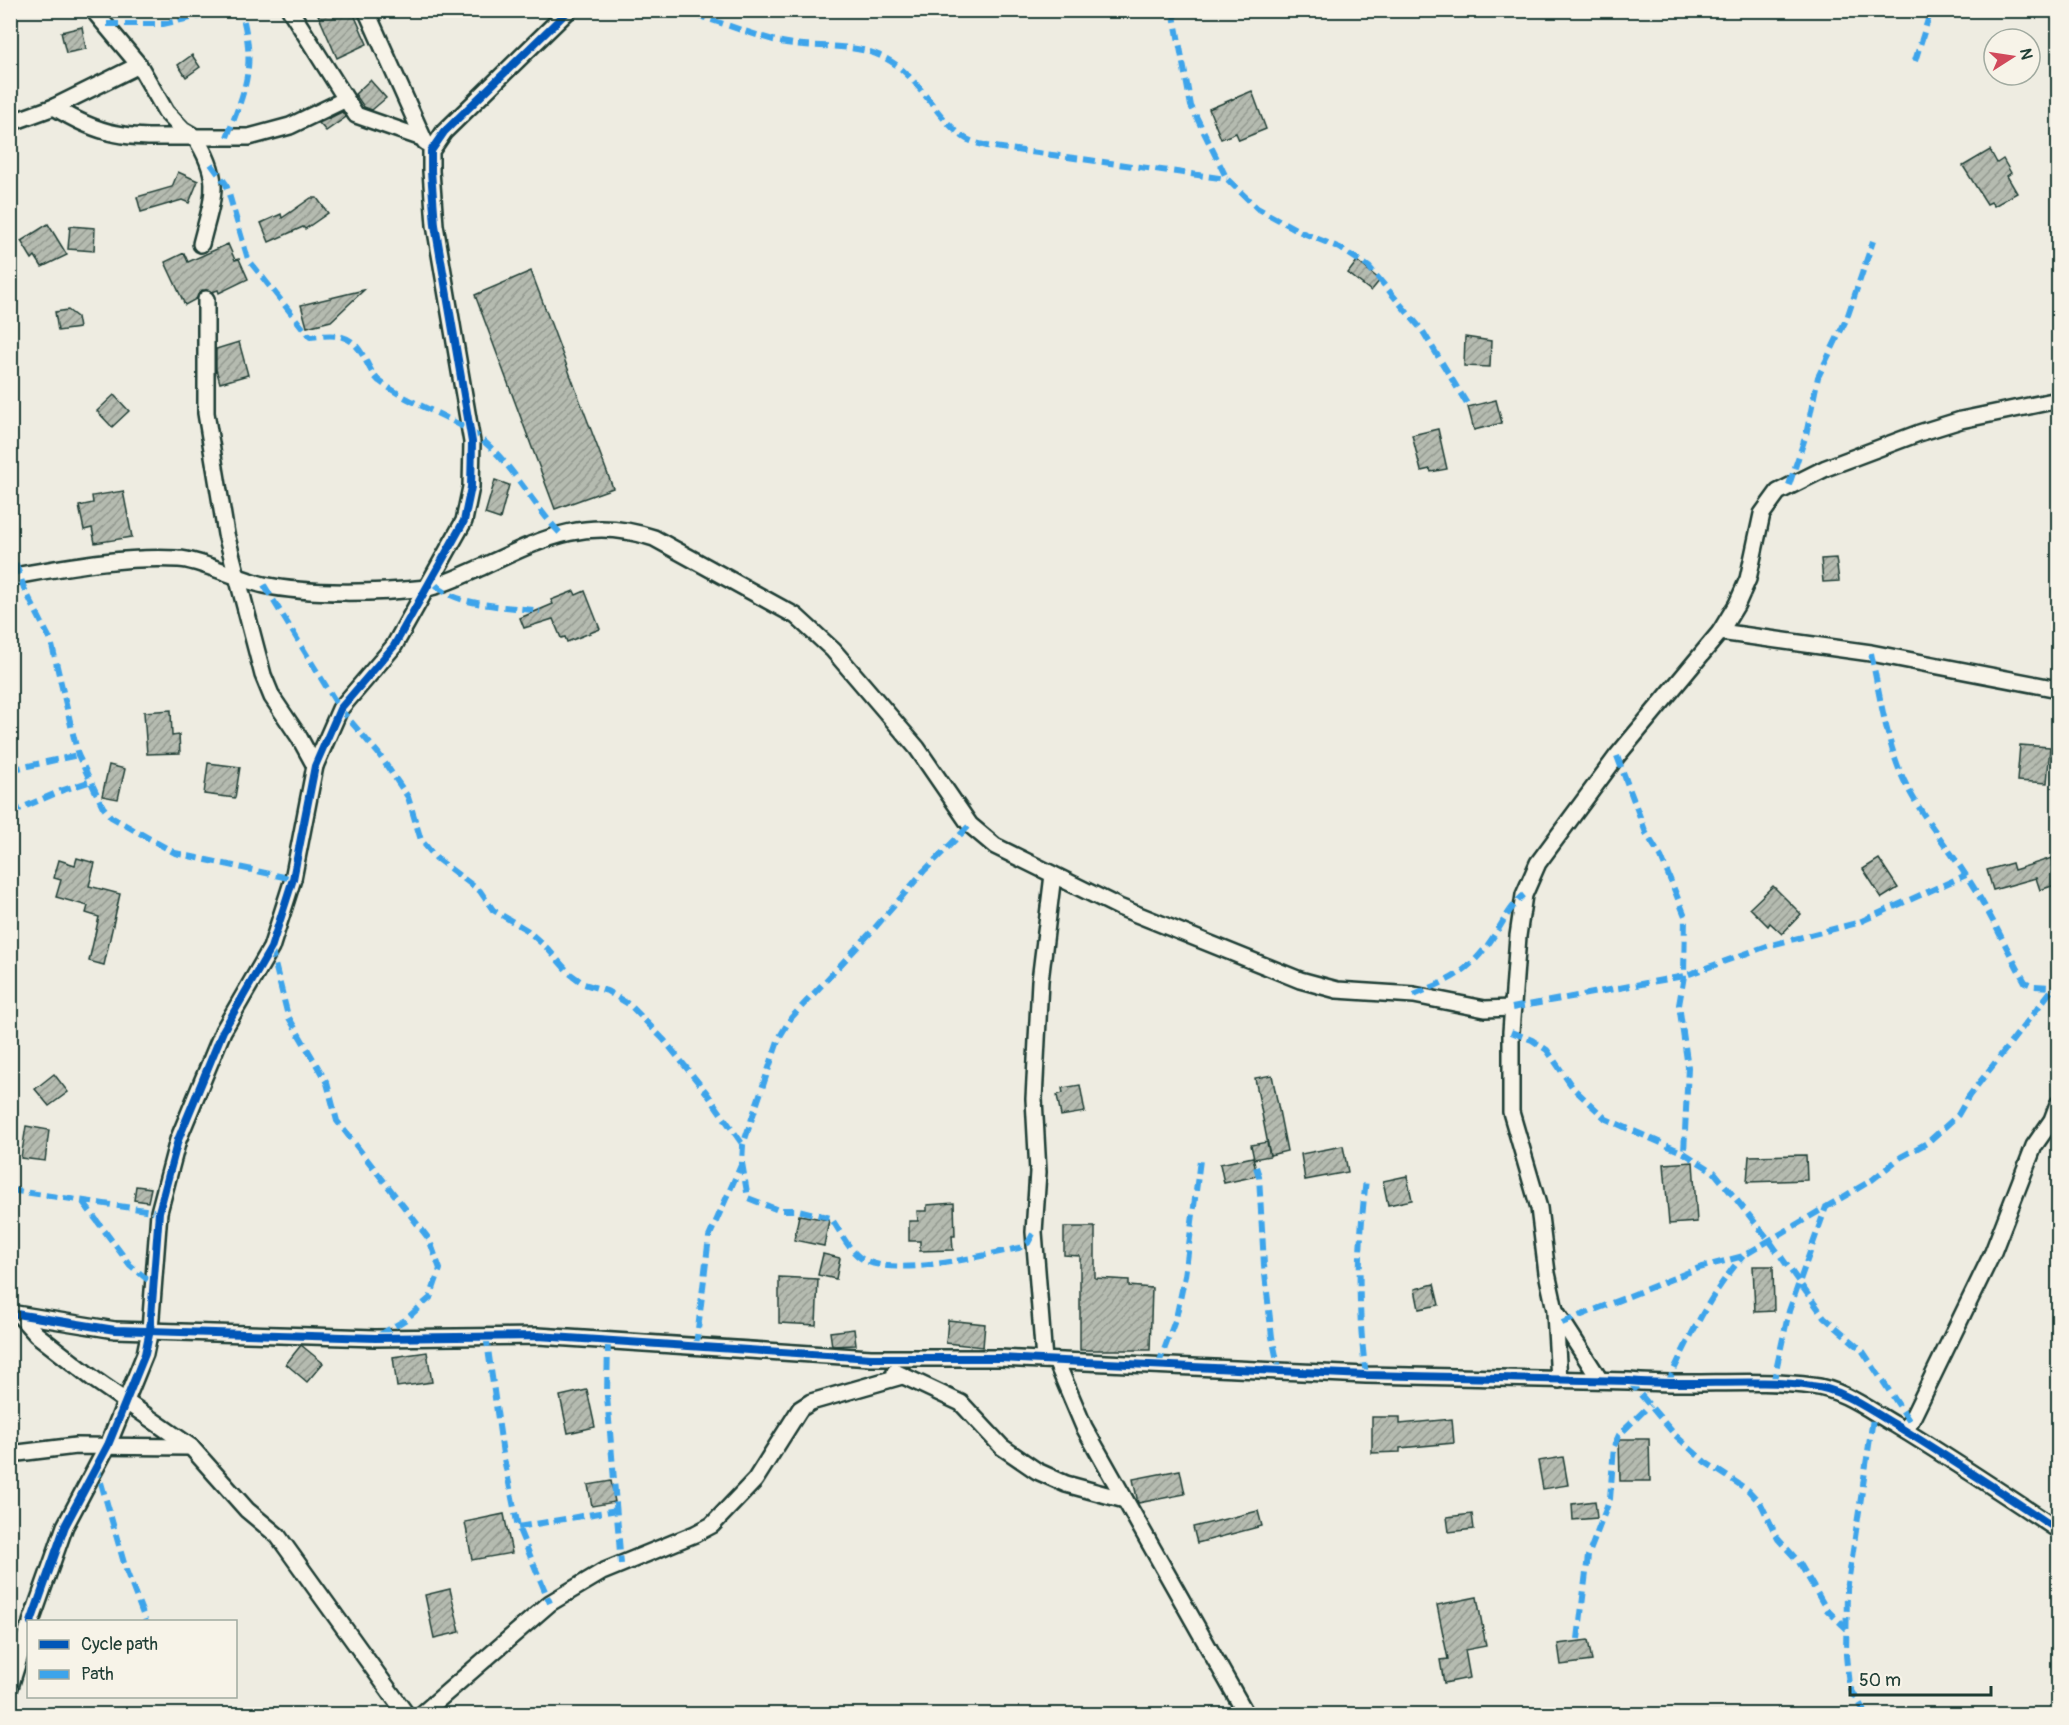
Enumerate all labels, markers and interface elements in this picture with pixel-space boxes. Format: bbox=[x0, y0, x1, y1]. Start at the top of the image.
north arrow bbox=[1982, 27, 2042, 87]
text: N bbox=[2015, 47, 2037, 62]
legend bbox=[27, 1620, 237, 1698]
text: Cycle path bbox=[81, 1633, 158, 1656]
scale bar bbox=[1850, 1659, 1991, 1697]
text: Path bbox=[81, 1663, 114, 1686]
text: 50 m bbox=[1859, 1669, 1901, 1692]

